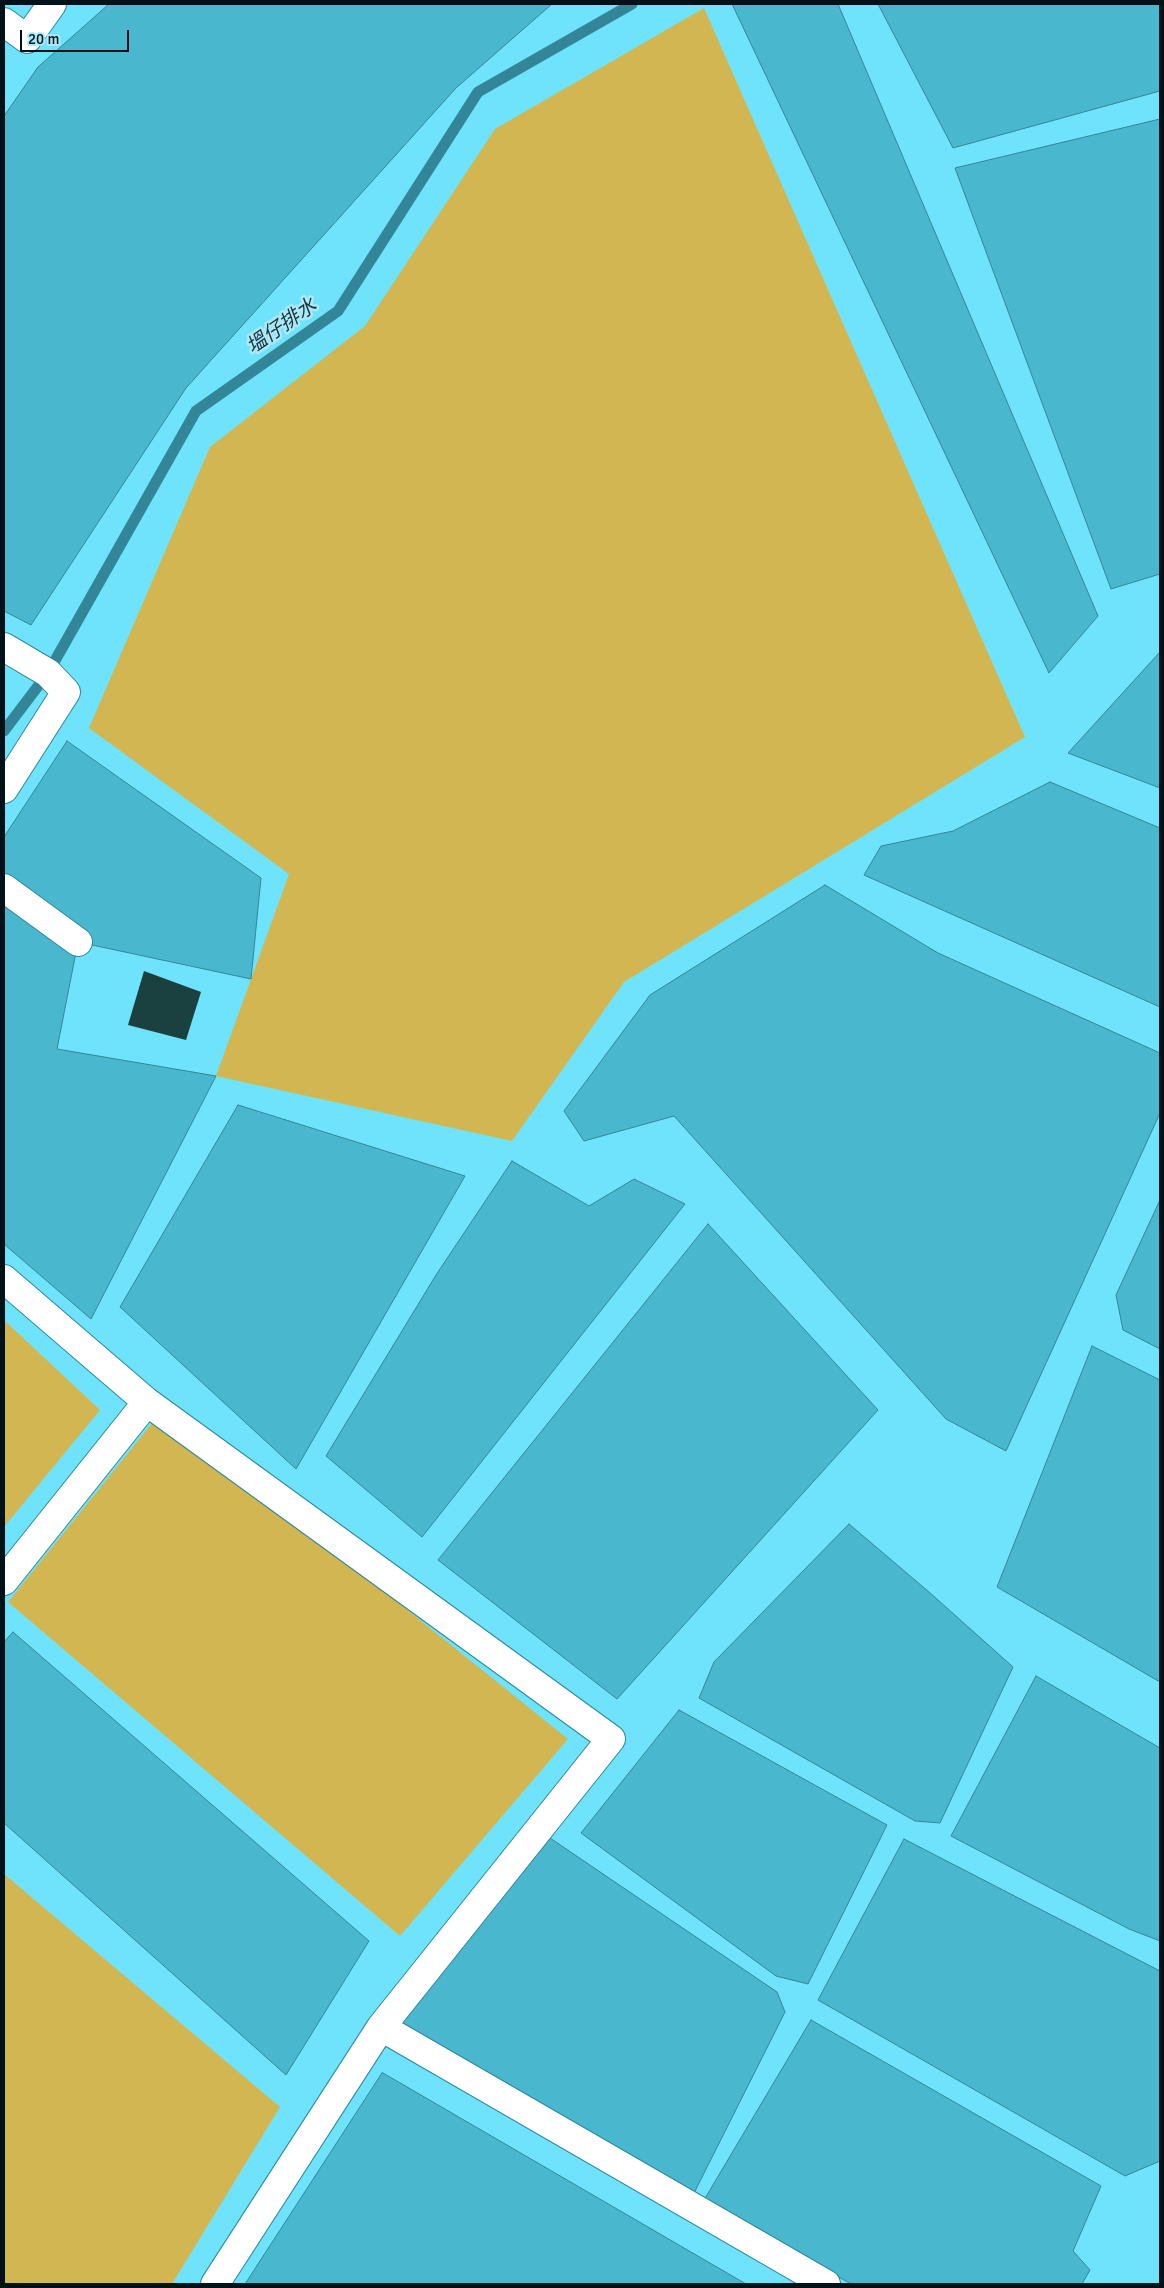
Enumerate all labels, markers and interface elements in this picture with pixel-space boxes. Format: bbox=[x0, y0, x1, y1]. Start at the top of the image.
scale bar bbox=[22, 20, 131, 52]
text: 20 m bbox=[28, 30, 59, 48]
water label: 塭仔排水 bbox=[242, 294, 322, 360]

